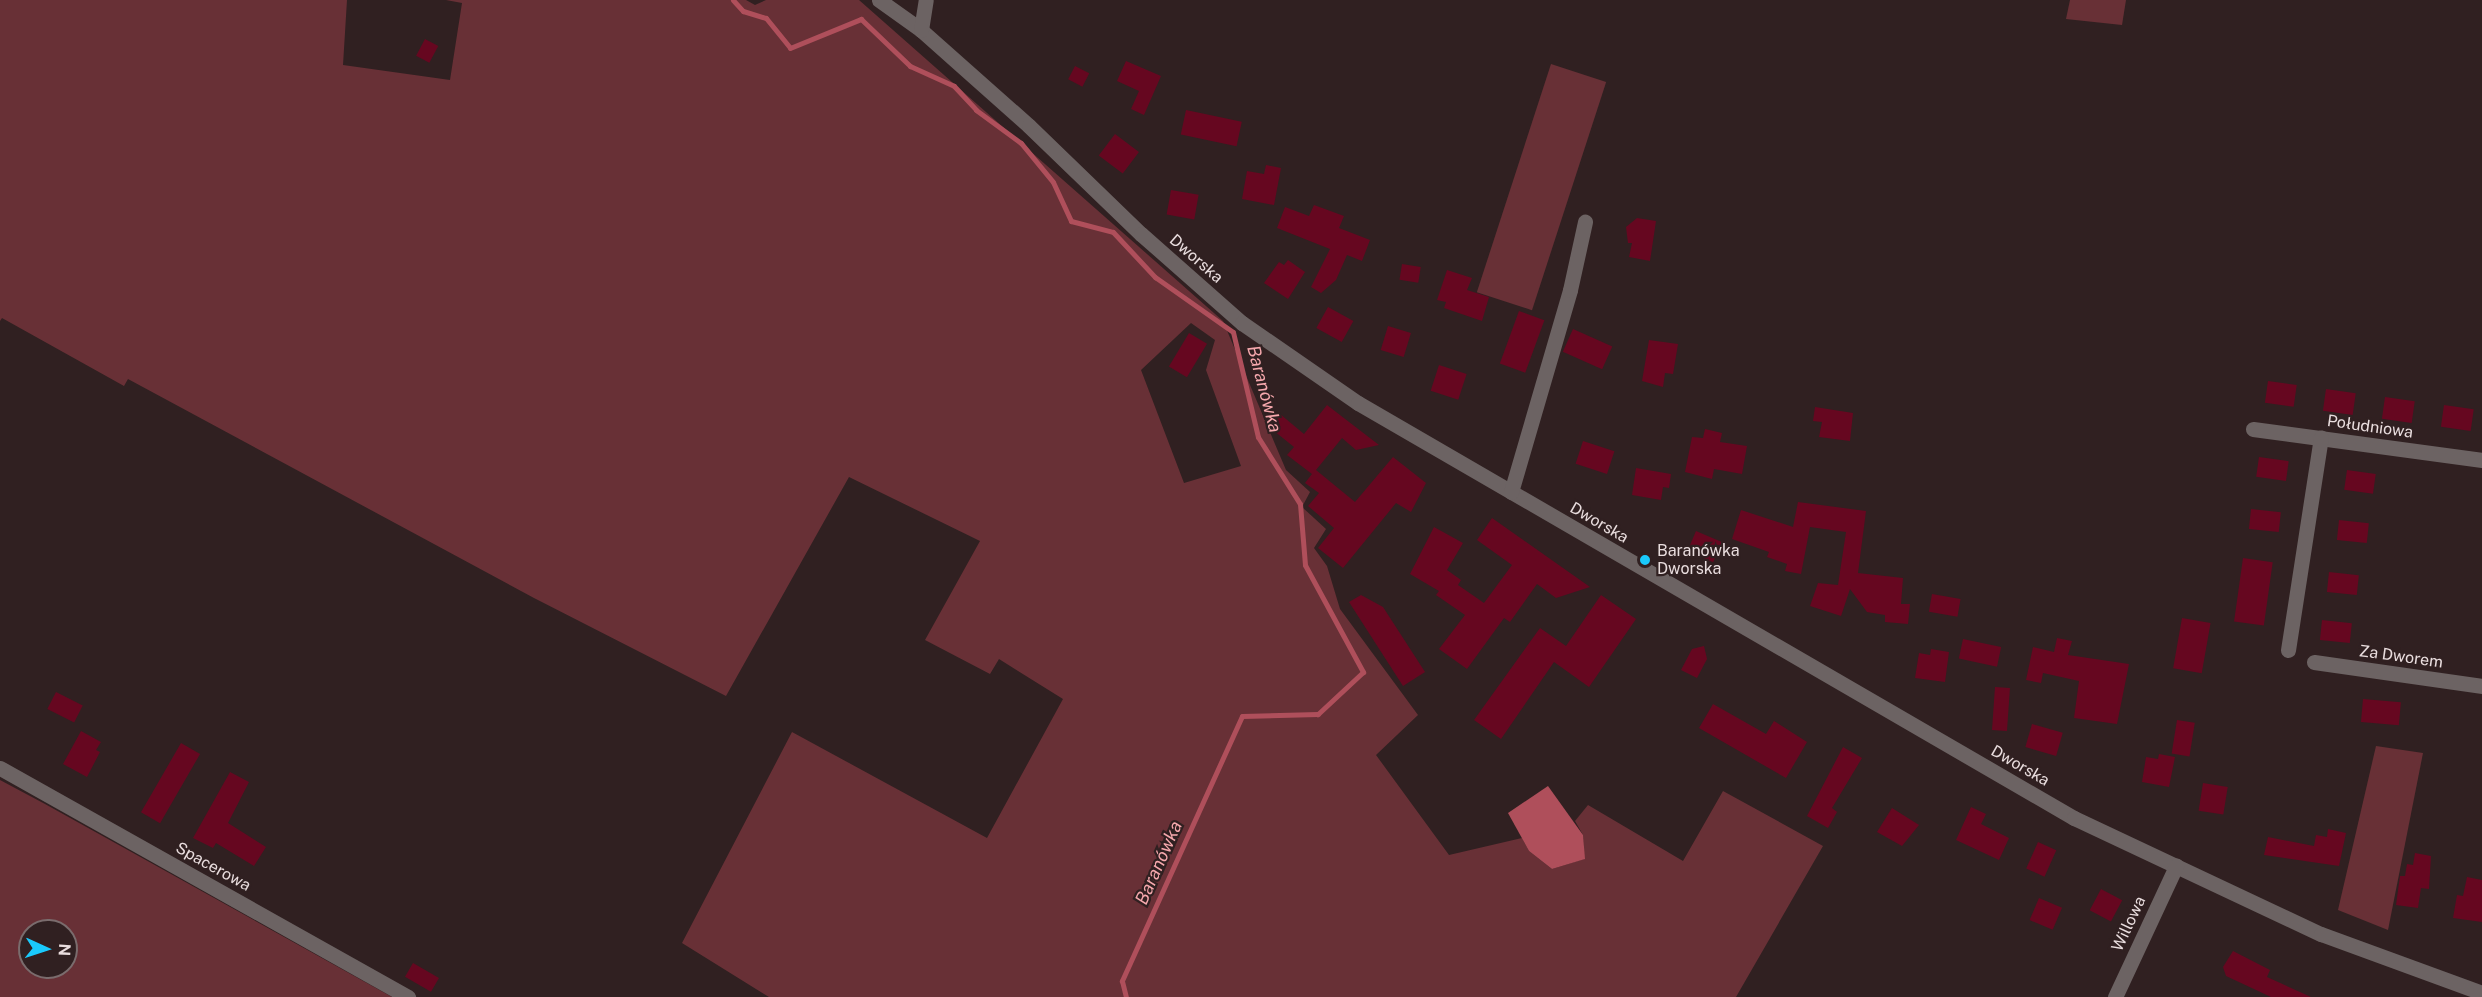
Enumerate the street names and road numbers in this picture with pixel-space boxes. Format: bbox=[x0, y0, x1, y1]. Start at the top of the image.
street label: Dworska bbox=[1165, 231, 1227, 287]
street label: Południowa bbox=[2326, 411, 2414, 443]
street label: Dworska bbox=[1566, 499, 1632, 547]
street label: Za Dworem bbox=[2358, 642, 2444, 672]
street label: Dworska bbox=[1987, 742, 2053, 790]
street label: Spacerowa bbox=[172, 839, 254, 895]
street label: Willowa bbox=[2108, 893, 2150, 955]

